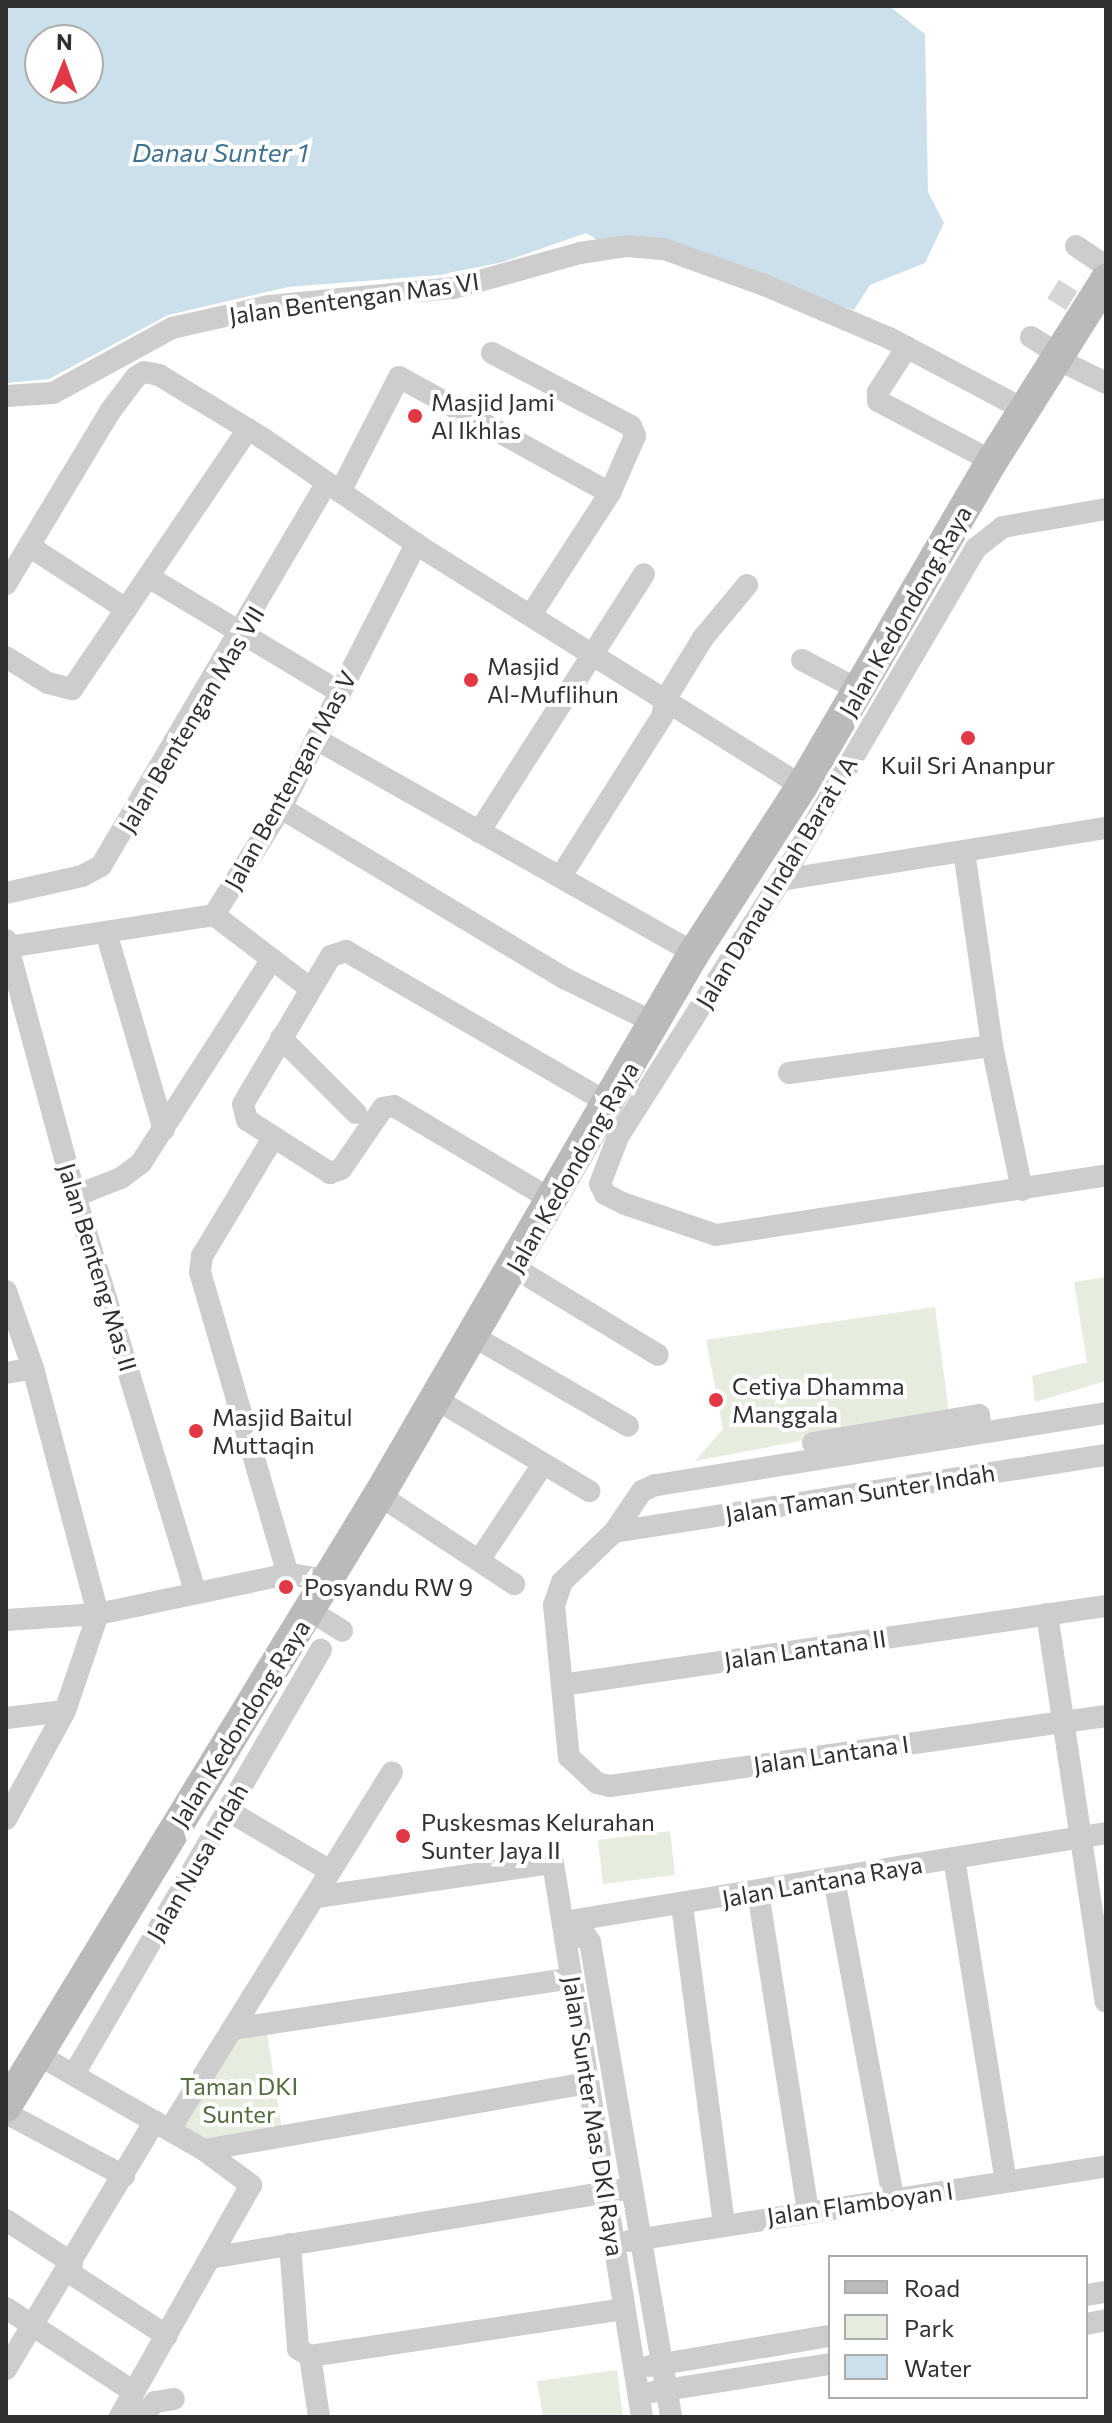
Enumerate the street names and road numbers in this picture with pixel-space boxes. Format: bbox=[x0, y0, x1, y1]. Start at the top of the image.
street label: Jalan Bentengan Mas VI bbox=[227, 266, 481, 330]
street label: Jalan Kedondong Raya bbox=[833, 500, 977, 722]
street label: Jalan Bentengan Mas VII bbox=[112, 601, 270, 837]
street label: Jalan Bentengan Mas V bbox=[218, 666, 362, 894]
street label: Jalan Danau Indah Barat I A bbox=[689, 751, 863, 1013]
street label: Jalan Kedondong Raya bbox=[500, 1056, 644, 1278]
street label: Jalan Benteng Mas II bbox=[53, 1159, 143, 1375]
street label: Jalan Taman Sunter Indah bbox=[723, 1457, 997, 1529]
street label: Jalan Kedondong Raya bbox=[164, 1614, 316, 1832]
street label: Jalan Lantana II bbox=[722, 1623, 888, 1675]
street label: Jalan Lantana I bbox=[751, 1729, 911, 1779]
street label: Jalan Nusa Indah bbox=[140, 1778, 254, 1946]
street label: Jalan Lantana Raya bbox=[720, 1849, 924, 1913]
street label: Jalan Sunter Mas DKI Raya bbox=[558, 1974, 630, 2258]
street label: Jalan Flamboyan I bbox=[765, 2176, 955, 2230]

